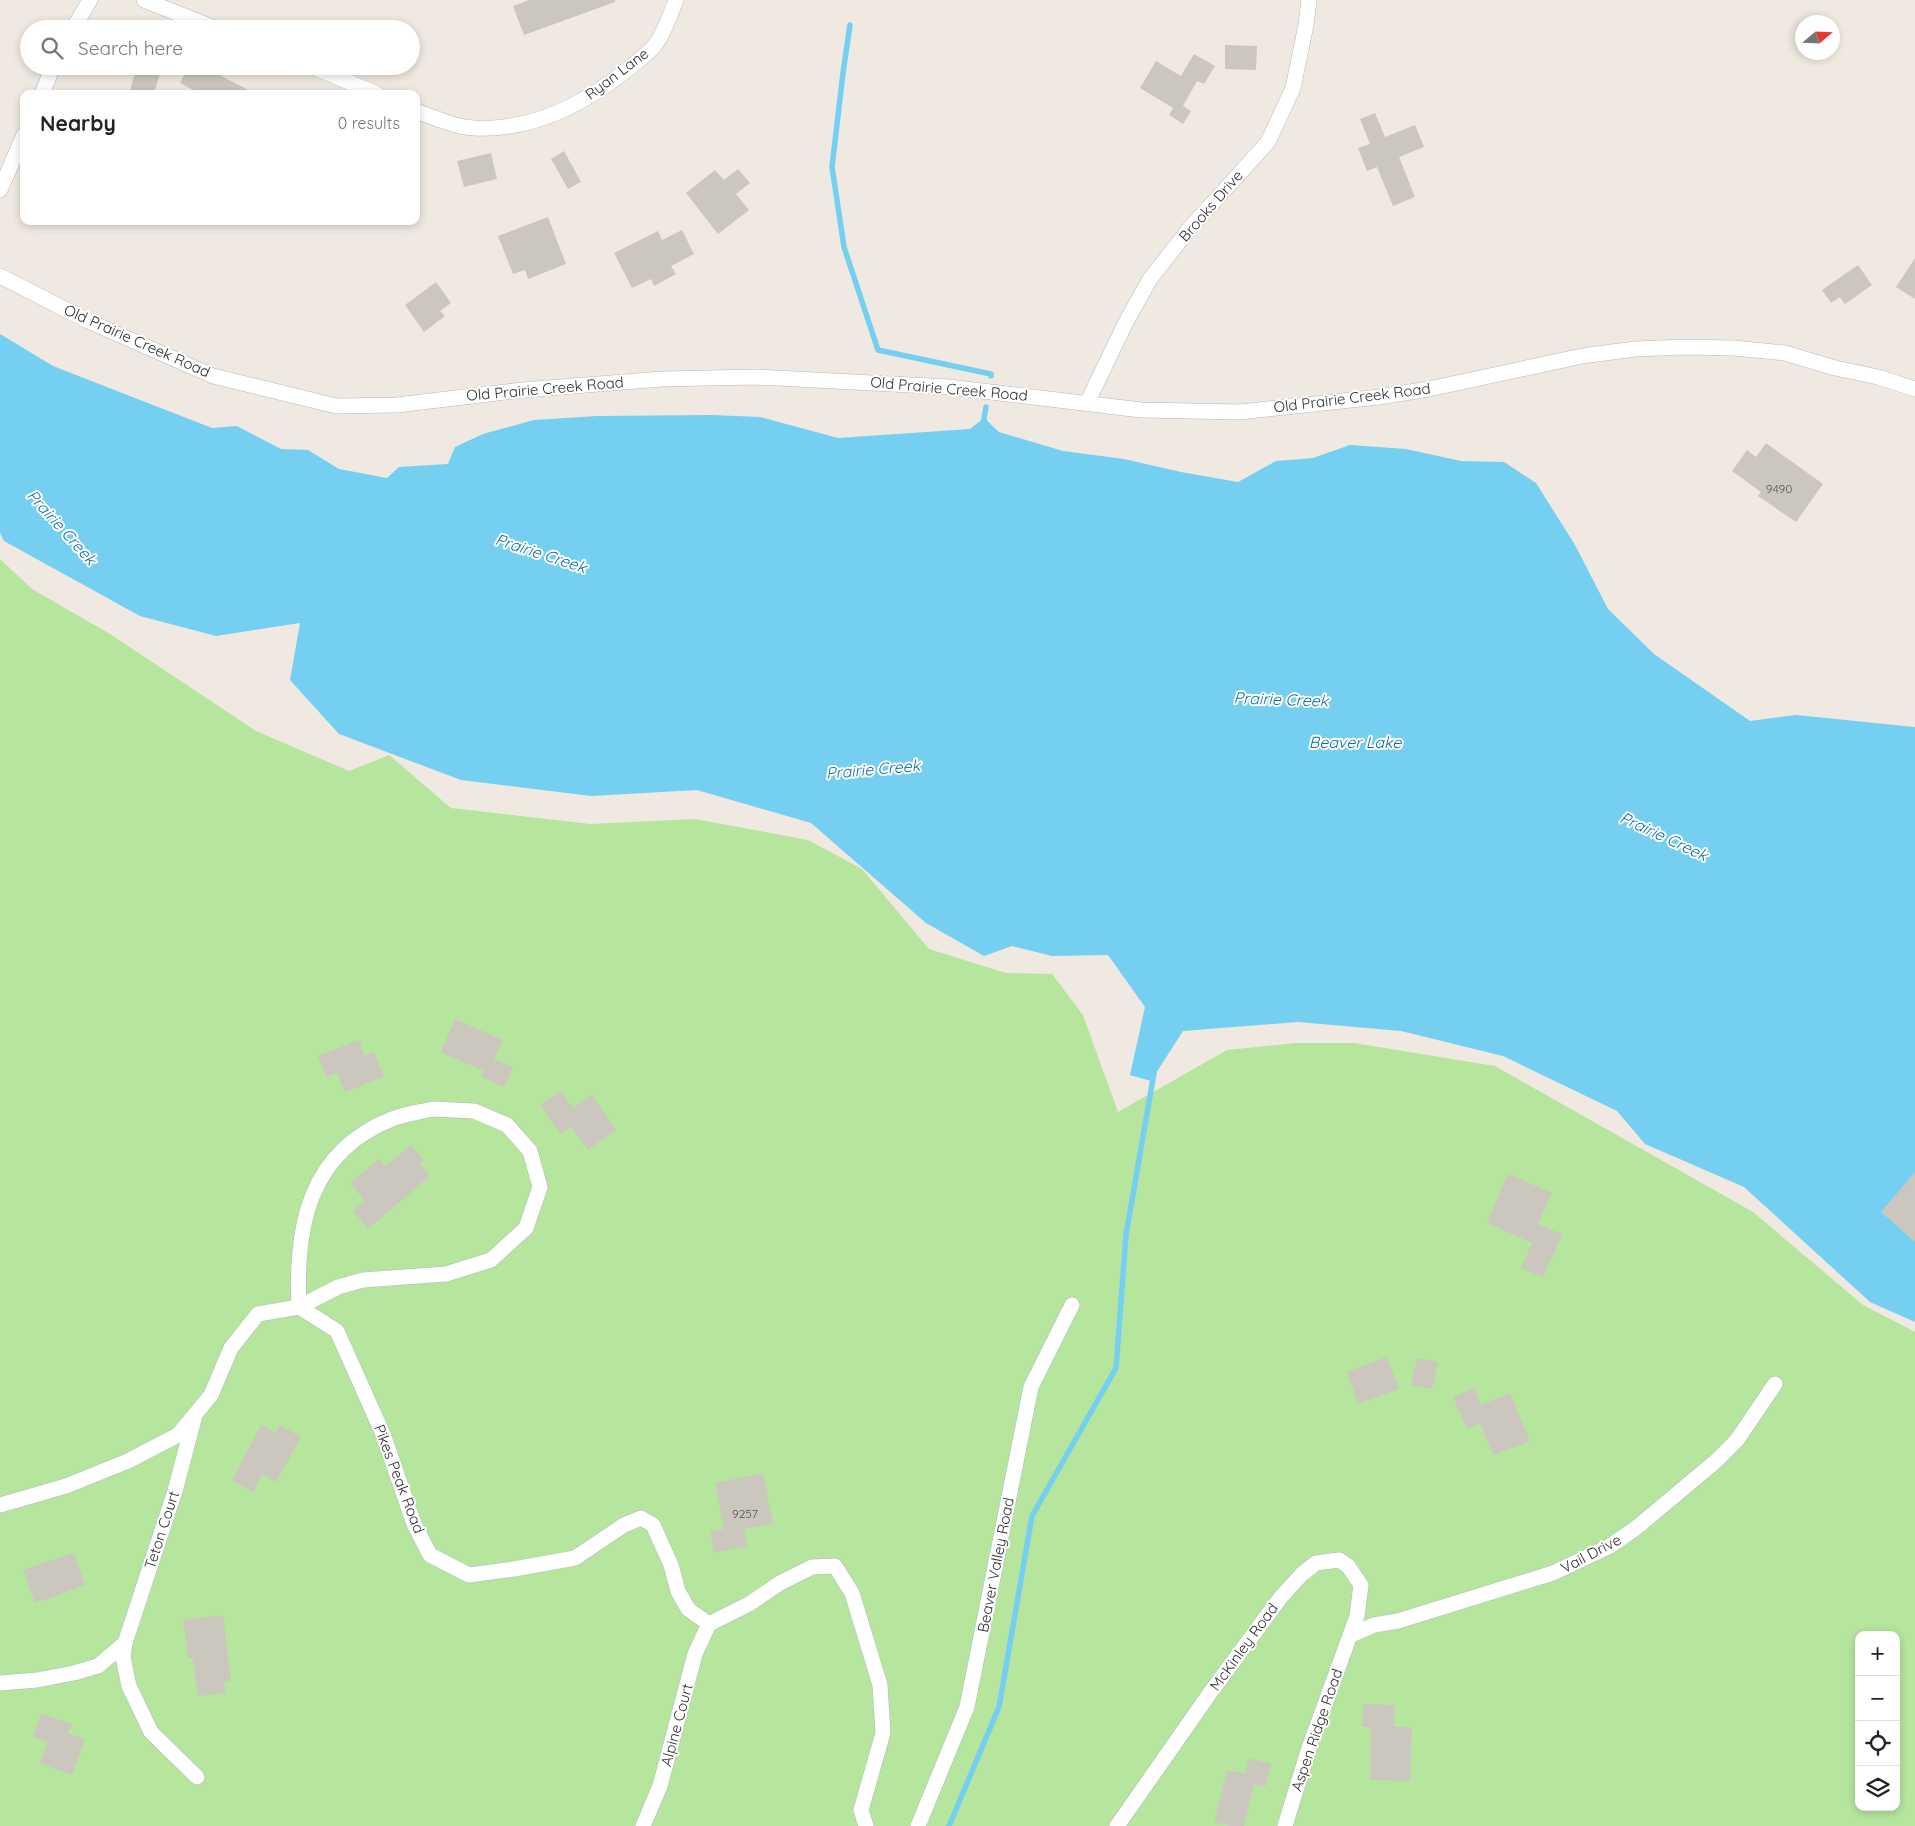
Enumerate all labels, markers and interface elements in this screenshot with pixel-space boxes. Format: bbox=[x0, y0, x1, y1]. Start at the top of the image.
north arrow bbox=[1795, 15, 1840, 60]
search box bbox=[20, 20, 420, 75]
icon: search bbox=[38, 34, 66, 62]
text: Search here bbox=[78, 36, 183, 60]
street label: Ryan Lane bbox=[581, 44, 652, 104]
text: Nearby bbox=[40, 110, 116, 136]
text: 0 results bbox=[338, 113, 400, 133]
street label: Brooks Drive bbox=[1174, 166, 1247, 245]
street label: Old Prairie Creek Road bbox=[61, 300, 213, 381]
street label: Old Prairie Creek Road bbox=[465, 372, 624, 405]
street label: Old Prairie Creek Road bbox=[870, 372, 1029, 405]
street label: Old Prairie Creek Road bbox=[1272, 378, 1431, 417]
house number: 9490 bbox=[1766, 481, 1792, 496]
water label: Prairie Creek bbox=[23, 485, 102, 570]
water label: Prairie Creek bbox=[493, 529, 590, 578]
water label: Prairie Creek bbox=[1233, 687, 1330, 711]
water label: Beaver Lake bbox=[1309, 732, 1402, 752]
water label: Prairie Creek bbox=[825, 755, 922, 783]
water label: Prairie Creek bbox=[1617, 807, 1712, 866]
street label: Pikes Peak Road bbox=[370, 1422, 429, 1536]
street label: Teton Court bbox=[140, 1488, 183, 1571]
street label: Beaver Valley Road bbox=[973, 1496, 1018, 1634]
house number: 9257 bbox=[732, 1506, 758, 1521]
street label: Vail Drive bbox=[1557, 1530, 1624, 1577]
street label: McKinley Road bbox=[1205, 1599, 1282, 1694]
map controls bbox=[1855, 1631, 1900, 1811]
button: + bbox=[1855, 1631, 1900, 1676]
street label: Aspen Ridge Road bbox=[1287, 1666, 1346, 1794]
button: − bbox=[1855, 1676, 1900, 1721]
street label: Alpine Court bbox=[656, 1681, 697, 1768]
button: locate bbox=[1855, 1721, 1900, 1766]
button: layers bbox=[1855, 1766, 1900, 1811]

